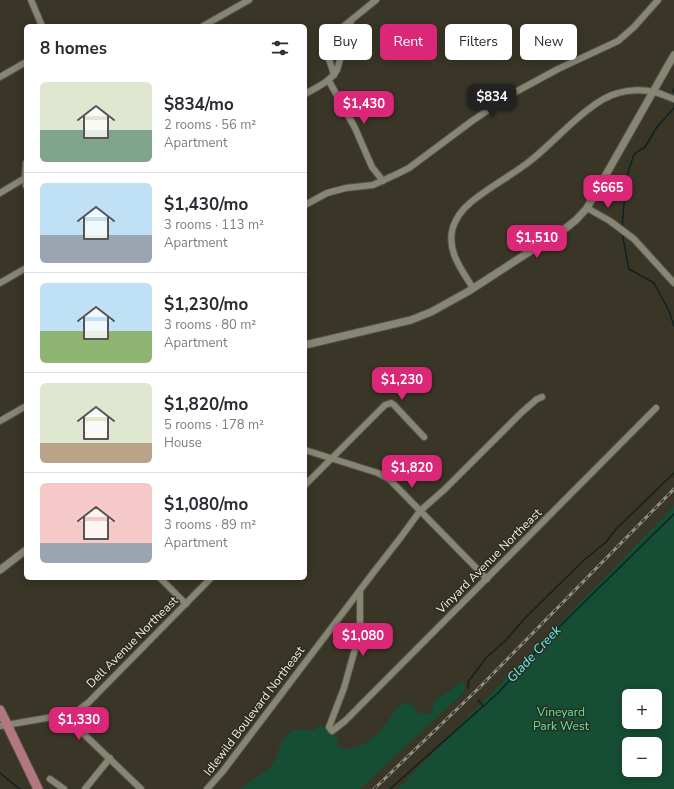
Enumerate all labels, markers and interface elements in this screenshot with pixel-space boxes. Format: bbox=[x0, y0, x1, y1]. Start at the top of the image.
chip: Buy bbox=[319, 24, 372, 60]
chip: Rent bbox=[380, 24, 437, 60]
chip: Filters bbox=[445, 24, 512, 60]
chip: New bbox=[520, 24, 577, 60]
text: 8 homes bbox=[40, 37, 107, 60]
icon: filters bbox=[269, 37, 291, 59]
pin: $834 bbox=[468, 84, 516, 118]
text: $834 bbox=[476, 88, 508, 106]
pin: $1,430 bbox=[331, 91, 397, 125]
text: $834/mo bbox=[164, 93, 234, 116]
text: $1,430 bbox=[343, 95, 385, 113]
icon: home bbox=[72, 98, 120, 146]
text: 2 rooms · 56 m² bbox=[164, 116, 256, 134]
text: Apartment bbox=[164, 134, 227, 152]
pin: $665 bbox=[584, 175, 632, 209]
text: $665 bbox=[592, 179, 624, 197]
text: $1,430/mo bbox=[164, 193, 248, 216]
icon: home bbox=[72, 199, 120, 247]
text: 3 rooms · 113 m² bbox=[164, 216, 264, 234]
pin: $1,510 bbox=[504, 225, 570, 259]
text: $1,510 bbox=[516, 229, 558, 247]
text: Apartment bbox=[164, 234, 227, 252]
text: $1,230/mo bbox=[164, 293, 248, 316]
icon: home bbox=[72, 299, 120, 347]
text: 3 rooms · 80 m² bbox=[164, 316, 256, 334]
text: Apartment bbox=[164, 334, 227, 352]
pin: $1,230 bbox=[369, 367, 435, 401]
text: $1,230 bbox=[381, 371, 423, 389]
text: $1,820/mo bbox=[164, 393, 248, 416]
icon: home bbox=[72, 399, 120, 447]
text: 5 rooms · 178 m² bbox=[164, 416, 264, 434]
text: House bbox=[164, 434, 202, 452]
pin: $1,820 bbox=[379, 455, 445, 489]
text: $1,820 bbox=[391, 459, 433, 477]
text: $1,080/mo bbox=[164, 493, 248, 516]
icon: home bbox=[72, 499, 120, 547]
street label: Vinyard Avenue Northeast bbox=[432, 504, 546, 618]
text: 3 rooms · 89 m² bbox=[164, 516, 256, 534]
text: Apartment bbox=[164, 534, 227, 552]
street label: Dell Avenue Northeast bbox=[83, 592, 182, 691]
water label: Glade Creek bbox=[503, 621, 565, 686]
pin: $1,080 bbox=[330, 623, 396, 657]
text: $1,080 bbox=[342, 627, 384, 645]
street label: Idlewild Boulevard Northeast bbox=[200, 642, 308, 779]
map controls bbox=[622, 689, 662, 777]
button: + bbox=[622, 689, 662, 729]
park label: Vineyard Park West bbox=[533, 704, 590, 734]
pin: $1,330 bbox=[46, 707, 112, 741]
text: $1,330 bbox=[58, 711, 100, 729]
button: − bbox=[622, 737, 662, 777]

